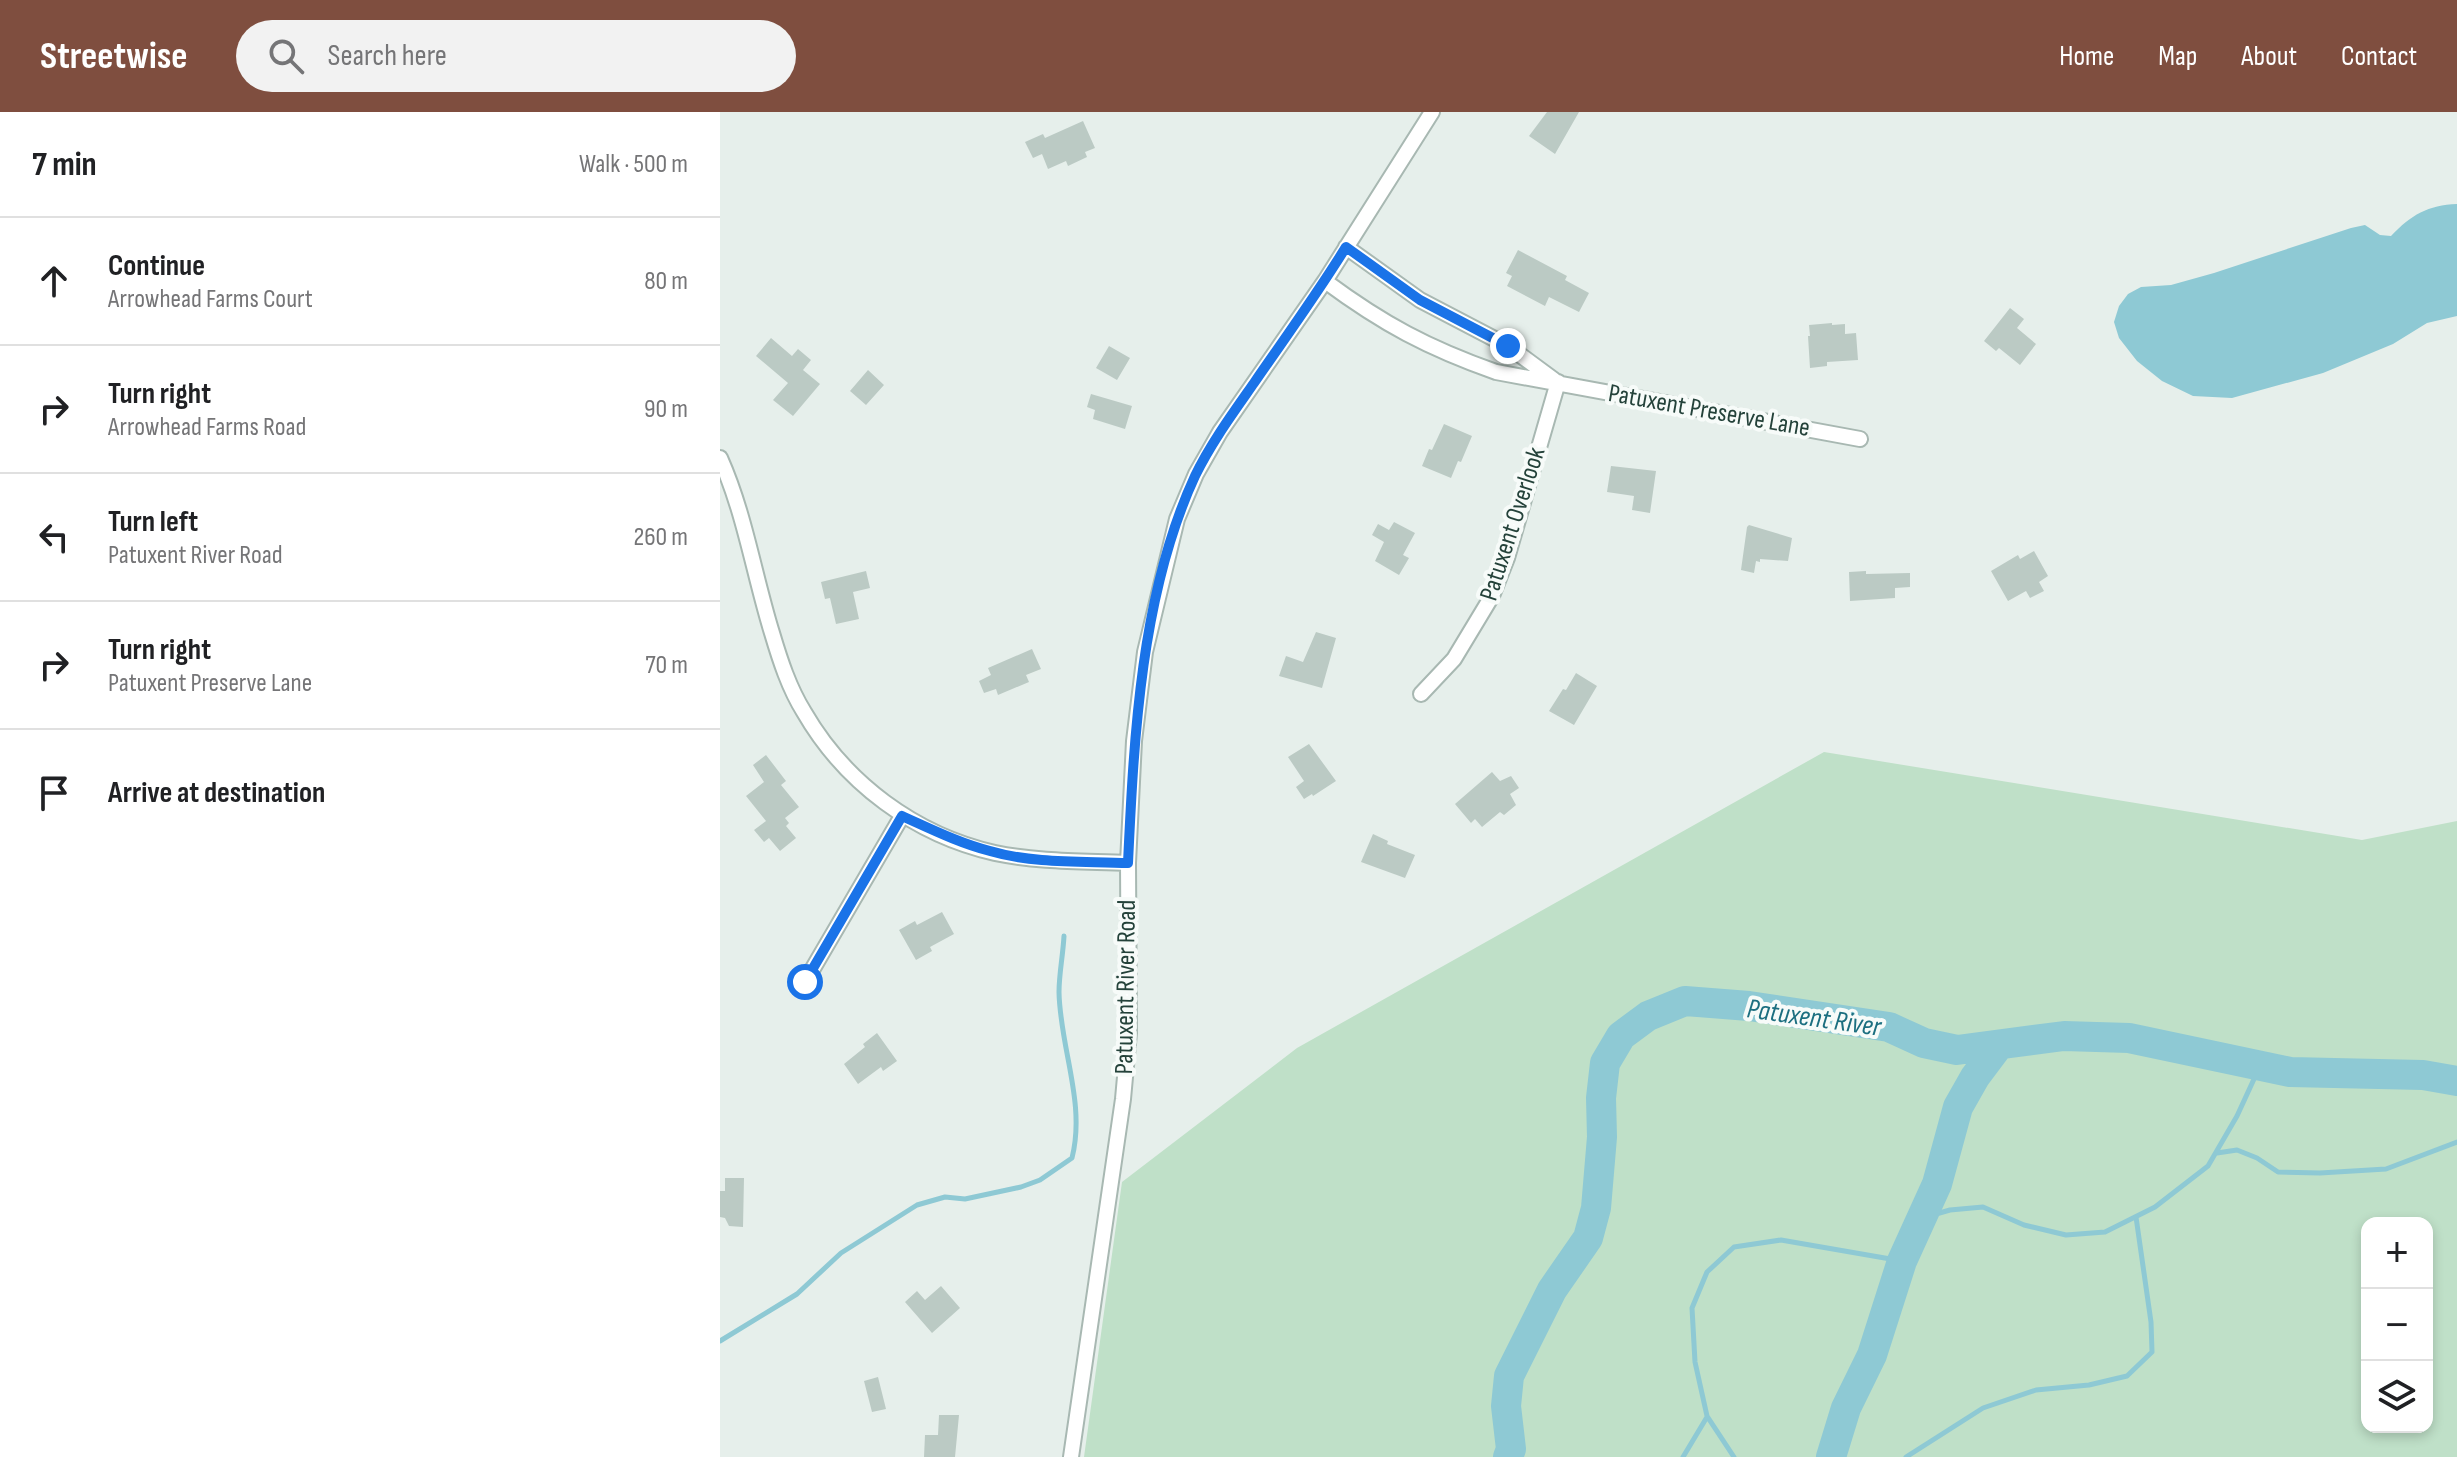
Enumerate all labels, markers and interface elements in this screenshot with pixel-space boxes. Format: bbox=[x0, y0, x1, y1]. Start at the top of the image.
search box bbox=[236, 20, 796, 92]
text: Streetwise bbox=[40, 34, 188, 79]
icon: search bbox=[264, 34, 308, 78]
text: Search here bbox=[328, 38, 447, 74]
text: Home bbox=[2059, 40, 2114, 73]
text: Map bbox=[2158, 40, 2197, 73]
text: About bbox=[2241, 40, 2297, 73]
text: Contact bbox=[2341, 40, 2417, 73]
text: 7 min bbox=[32, 144, 97, 185]
text: Walk · 500 m bbox=[579, 149, 688, 180]
text: Continue bbox=[108, 248, 205, 284]
icon: ahead bbox=[32, 259, 76, 303]
text: 80 m bbox=[644, 266, 688, 297]
text: Arrowhead Farms Court bbox=[108, 284, 313, 315]
route end bbox=[1490, 328, 1526, 364]
text: Turn right bbox=[108, 376, 211, 412]
street label: Patuxent Preserve Lane bbox=[1606, 378, 1812, 444]
icon: right bbox=[32, 387, 76, 431]
text: 90 m bbox=[644, 394, 688, 425]
text: Arrowhead Farms Road bbox=[108, 412, 306, 443]
street label: Patuxent Overlook bbox=[1474, 443, 1552, 605]
text: Turn left bbox=[108, 504, 198, 540]
icon: left bbox=[32, 515, 76, 559]
text: 260 m bbox=[633, 522, 688, 553]
text: Patuxent River Road bbox=[108, 540, 283, 571]
text: Turn right bbox=[108, 632, 211, 668]
icon: right bbox=[32, 643, 76, 687]
text: 70 m bbox=[645, 650, 688, 681]
text: Patuxent Preserve Lane bbox=[108, 668, 312, 699]
icon: arrive bbox=[32, 771, 76, 815]
text: Arrive at destination bbox=[108, 775, 325, 811]
street label: Patuxent River Road bbox=[1109, 899, 1143, 1075]
route start bbox=[787, 964, 823, 1000]
water label: Patuxent River bbox=[1745, 992, 1884, 1044]
map controls bbox=[2361, 1217, 2433, 1433]
button: + bbox=[2361, 1217, 2433, 1289]
button: − bbox=[2361, 1289, 2433, 1361]
button: layers bbox=[2361, 1361, 2433, 1433]

